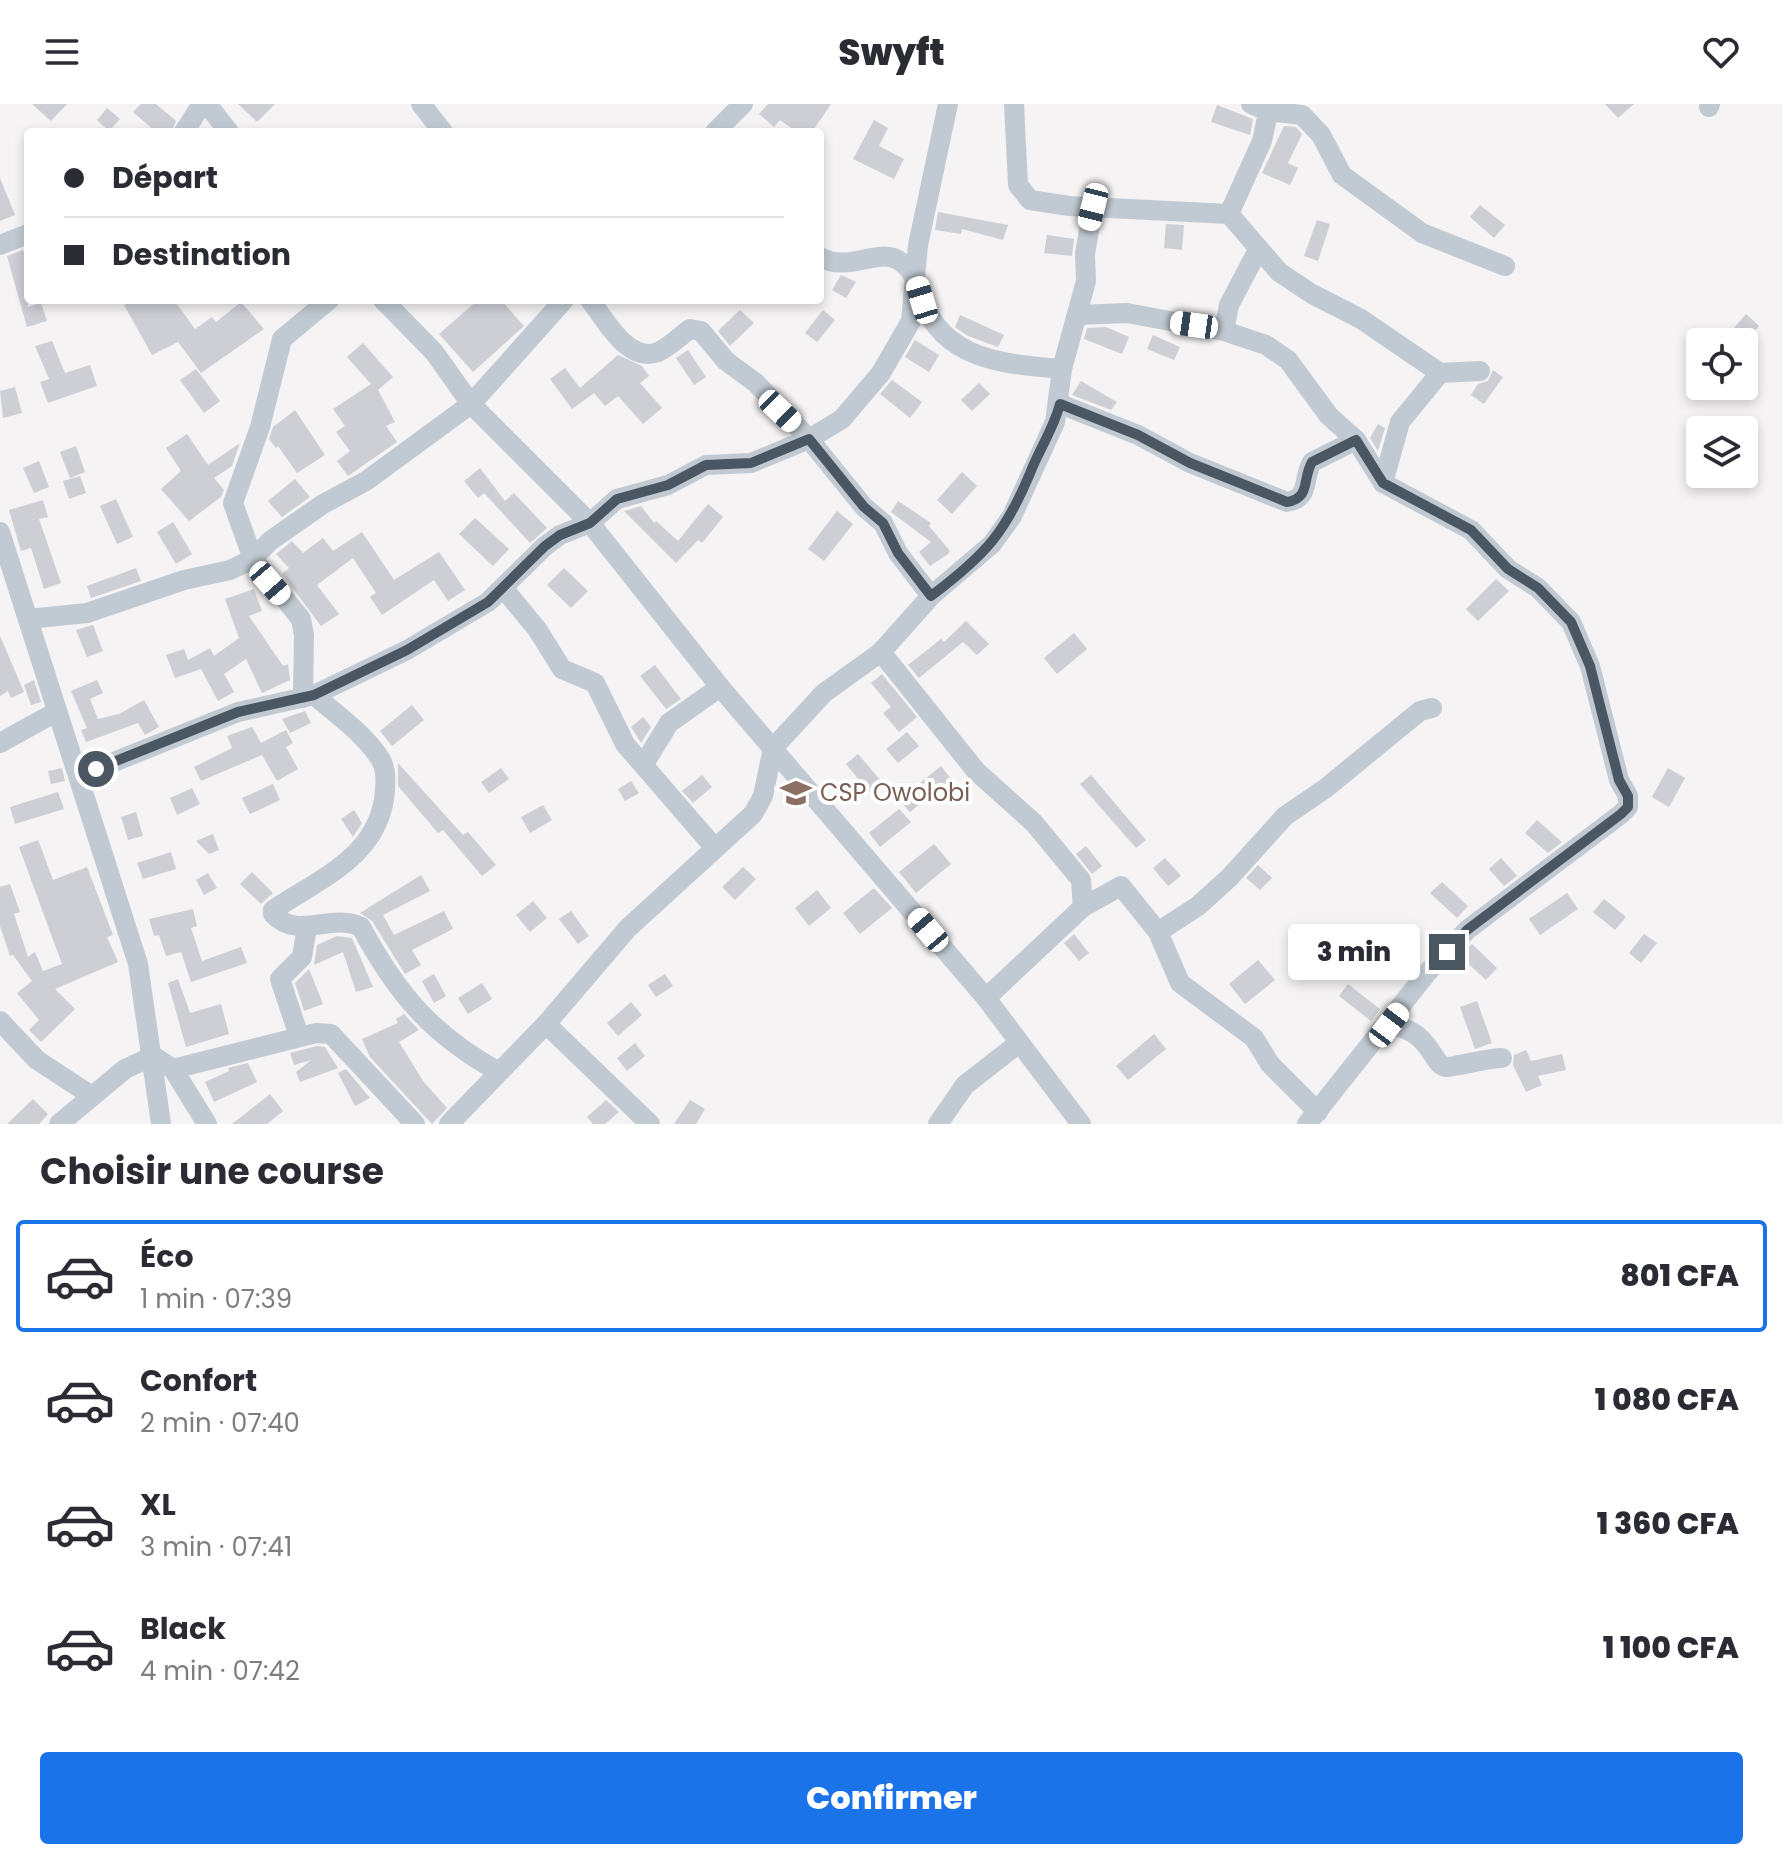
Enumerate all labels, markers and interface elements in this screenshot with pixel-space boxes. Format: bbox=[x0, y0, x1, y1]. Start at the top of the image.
text: Swyft bbox=[838, 27, 945, 78]
icon: menu bbox=[40, 30, 84, 74]
icon: heart bbox=[1699, 30, 1743, 74]
text: Départ bbox=[112, 156, 218, 199]
car bbox=[1076, 181, 1110, 233]
text: Destination bbox=[112, 233, 291, 276]
car bbox=[904, 274, 940, 326]
car bbox=[1169, 310, 1219, 340]
map controls bbox=[1686, 328, 1758, 488]
button: locate bbox=[1686, 328, 1758, 400]
car bbox=[754, 386, 806, 436]
button: layers bbox=[1686, 416, 1758, 488]
car bbox=[245, 557, 295, 609]
route start bbox=[78, 751, 114, 787]
school or university icon: CSP Owolobi bbox=[779, 776, 813, 810]
place label: CSP Owolobi bbox=[820, 776, 970, 809]
car bbox=[903, 904, 953, 956]
callout: 3 min bbox=[1287, 924, 1419, 980]
text: 3 min bbox=[1317, 934, 1391, 970]
route end bbox=[1429, 934, 1465, 970]
car bbox=[1365, 999, 1413, 1051]
text: Choisir une course bbox=[40, 1146, 384, 1197]
text: Éco bbox=[140, 1235, 194, 1278]
icon: car bbox=[44, 1240, 116, 1312]
text: 801 CFA bbox=[1620, 1254, 1739, 1297]
text: 1 min · 07:39 bbox=[140, 1281, 292, 1317]
text: Confort bbox=[140, 1359, 257, 1402]
icon: car bbox=[44, 1364, 116, 1436]
text: 1 080 CFA bbox=[1595, 1378, 1739, 1421]
text: 2 min · 07:40 bbox=[140, 1405, 300, 1441]
text: XL bbox=[140, 1483, 176, 1526]
icon: car bbox=[44, 1488, 116, 1560]
text: 1 360 CFA bbox=[1597, 1502, 1739, 1545]
text: 3 min · 07:41 bbox=[140, 1529, 292, 1565]
text: Black bbox=[140, 1607, 226, 1650]
icon: car bbox=[44, 1612, 116, 1684]
text: 1 100 CFA bbox=[1603, 1626, 1739, 1669]
text: 4 min · 07:42 bbox=[140, 1653, 300, 1689]
button: Confirmer bbox=[40, 1752, 1743, 1844]

